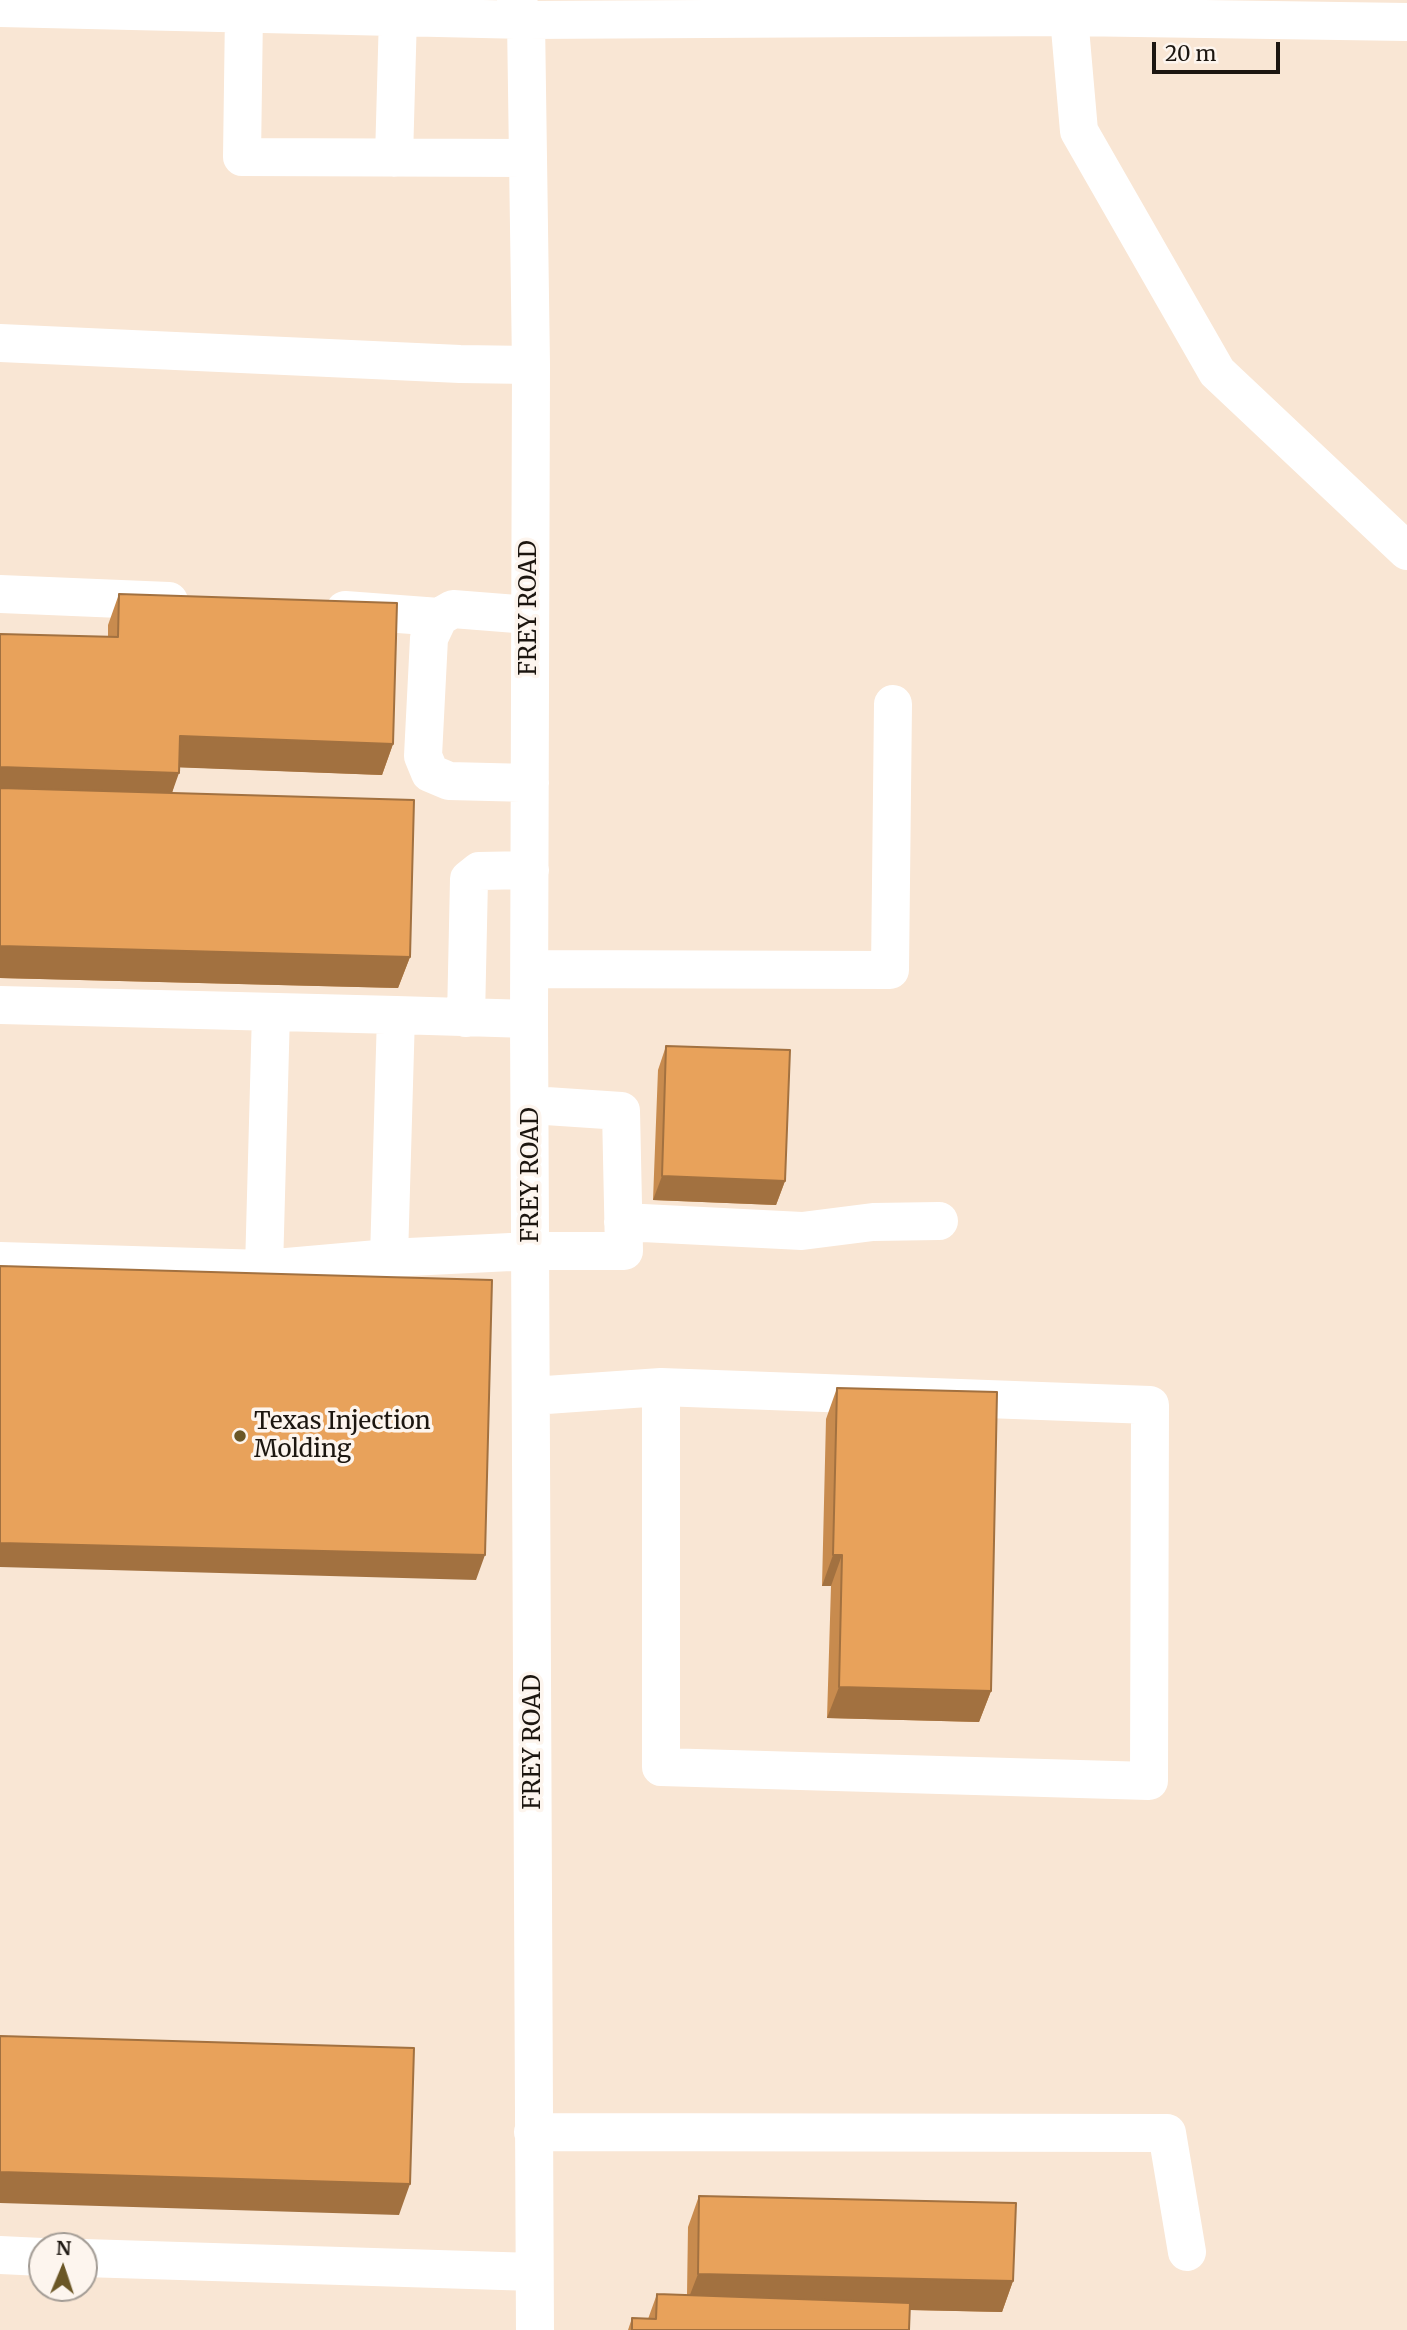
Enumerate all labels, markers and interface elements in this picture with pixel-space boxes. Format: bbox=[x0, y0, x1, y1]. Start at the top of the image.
scale bar bbox=[1155, 28, 1283, 72]
text: 20 m bbox=[1165, 40, 1216, 67]
street label: FREY ROAD bbox=[515, 540, 543, 676]
street label: FREY ROAD bbox=[517, 1107, 545, 1243]
place label: Texas Injection Molding bbox=[254, 1408, 431, 1464]
marker: Texas Injection Molding bbox=[232, 1428, 248, 1444]
street label: FREY ROAD bbox=[519, 1674, 547, 1810]
north arrow bbox=[28, 2232, 98, 2302]
text: N bbox=[56, 2236, 72, 2260]

